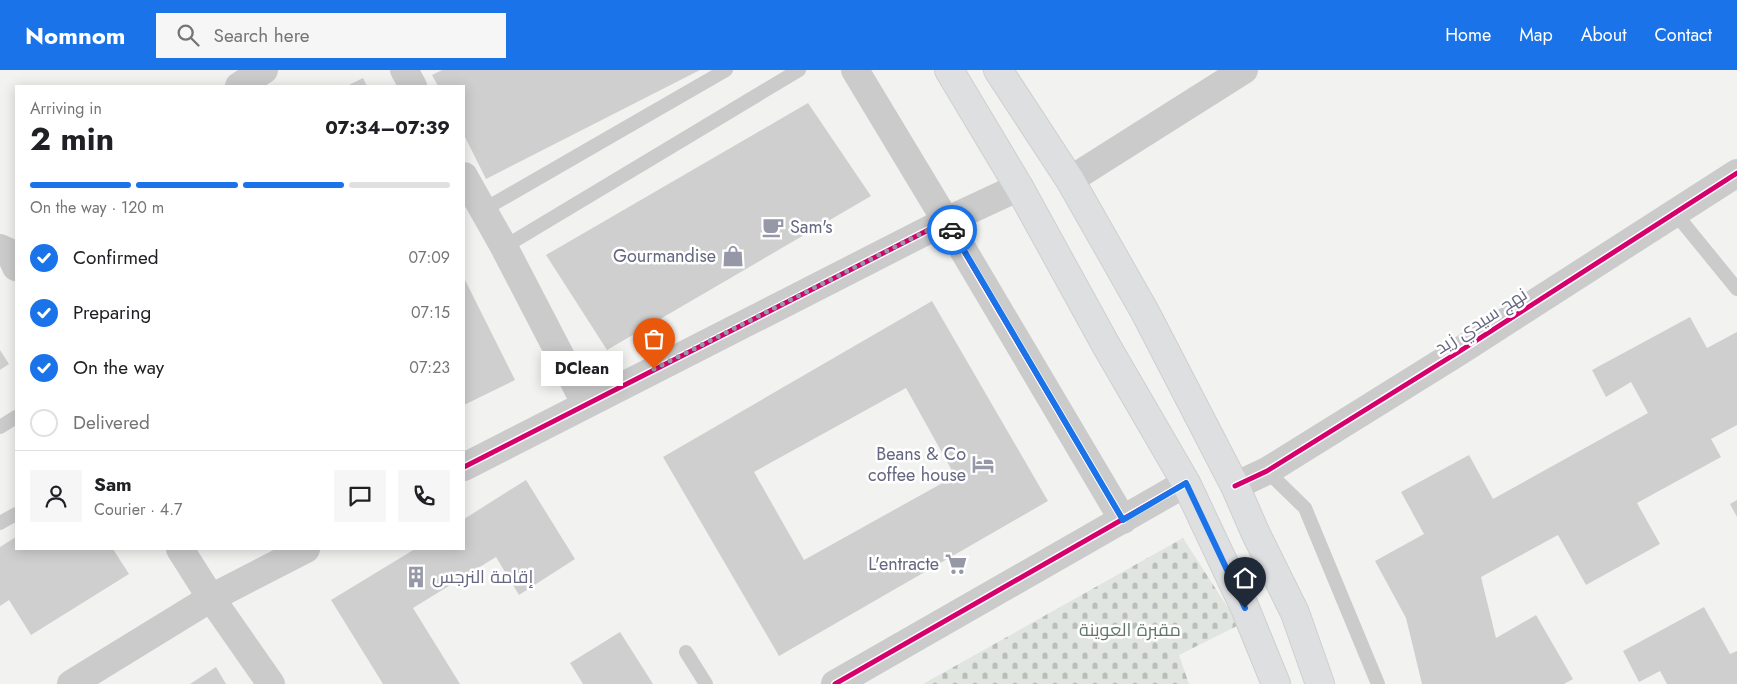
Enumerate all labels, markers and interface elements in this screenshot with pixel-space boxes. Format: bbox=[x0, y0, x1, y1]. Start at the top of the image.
search box bbox=[156, 13, 506, 58]
text: Nomnom bbox=[25, 18, 126, 53]
icon: search bbox=[174, 21, 202, 49]
text: Search here bbox=[214, 22, 310, 49]
text: Home bbox=[1445, 22, 1491, 48]
text: Map bbox=[1519, 22, 1553, 48]
text: About bbox=[1581, 22, 1626, 48]
text: Contact bbox=[1654, 22, 1712, 48]
text: Arriving in bbox=[30, 97, 102, 120]
text: 07:34–07:39 bbox=[325, 114, 450, 141]
text: 2 min bbox=[30, 116, 114, 162]
text: On the way · 120 m bbox=[30, 196, 164, 219]
courier bbox=[927, 205, 977, 255]
cafe icon: Sam's bbox=[760, 214, 786, 240]
place label: Sam's bbox=[790, 214, 833, 240]
icon: car bbox=[938, 216, 966, 244]
place label: Gourmandise bbox=[613, 243, 716, 269]
shop icon: Gourmandise bbox=[720, 243, 746, 269]
icon: check bbox=[30, 244, 58, 272]
text: Confirmed bbox=[73, 244, 159, 271]
text: 07:09 bbox=[408, 246, 450, 269]
street label: نهج سيدي زيد bbox=[1430, 281, 1533, 361]
icon: check bbox=[30, 299, 58, 327]
text: Preparing bbox=[73, 299, 151, 326]
text: 07:15 bbox=[411, 301, 450, 324]
pin bbox=[633, 318, 675, 369]
icon: bag bbox=[640, 325, 668, 353]
callout: DClean bbox=[542, 352, 624, 386]
icon: check bbox=[30, 354, 58, 382]
text: On the way bbox=[73, 354, 164, 381]
text: 07:23 bbox=[409, 356, 450, 379]
text: DClean bbox=[555, 357, 609, 380]
text: Delivered bbox=[73, 409, 150, 436]
place label: Beans & Co coffee house bbox=[868, 441, 966, 488]
hotel icon: Beans & Co coffee house bbox=[970, 451, 996, 477]
button: person bbox=[30, 470, 82, 522]
button: chat bbox=[334, 470, 386, 522]
button: phone bbox=[398, 470, 450, 522]
text: Sam bbox=[94, 471, 132, 498]
text: Courier · 4.7 bbox=[94, 498, 182, 521]
place label: L'entracte bbox=[868, 551, 939, 577]
supermarket icon: L'entracte bbox=[943, 551, 969, 577]
pin bbox=[1224, 557, 1266, 608]
building icon: إقامة النرجس bbox=[403, 564, 429, 590]
place label: إقامة النرجس bbox=[432, 564, 534, 590]
icon: home bbox=[1231, 564, 1259, 592]
park label: مقبرة العوينة bbox=[1079, 617, 1181, 643]

